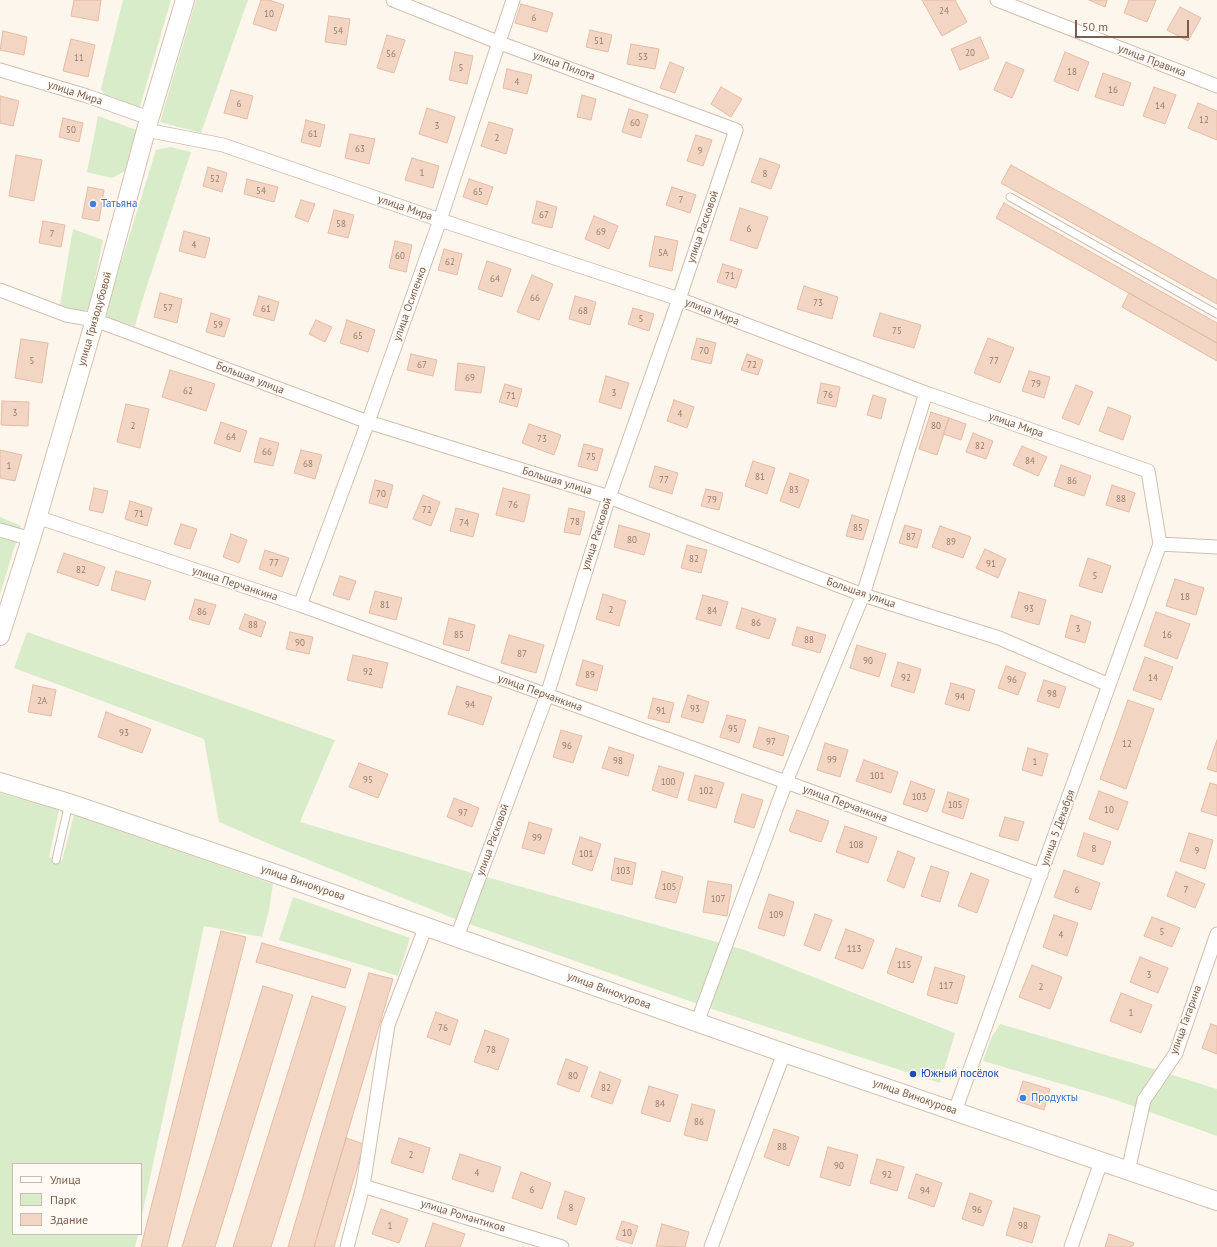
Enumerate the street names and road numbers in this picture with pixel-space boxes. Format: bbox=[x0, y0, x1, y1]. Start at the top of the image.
street label: улица Правика bbox=[1116, 42, 1188, 80]
street label: улица Пилота bbox=[531, 49, 597, 83]
street label: улица Мира bbox=[46, 78, 104, 108]
street label: улица Расковой bbox=[684, 189, 722, 265]
street label: улица Мира bbox=[376, 192, 434, 224]
street label: улица Осипенко bbox=[390, 265, 430, 343]
street label: улица Гризодубовой bbox=[75, 270, 115, 368]
street label: улица Мира bbox=[683, 296, 741, 328]
street label: Большая улица bbox=[214, 359, 286, 397]
street label: улица Мира bbox=[987, 409, 1045, 441]
street label: Большая улица bbox=[521, 464, 593, 498]
street label: улица Расковой bbox=[579, 496, 615, 572]
street label: улица Перчанкина bbox=[191, 564, 279, 604]
street label: Большая улица bbox=[825, 575, 897, 611]
street label: улица Перчанкина bbox=[496, 672, 584, 714]
street label: улица Перчанкина bbox=[801, 783, 889, 825]
street label: улица 5 Декабря bbox=[1038, 788, 1078, 868]
street label: улица Расковой bbox=[474, 802, 512, 878]
street label: улица Винокурова bbox=[259, 862, 347, 904]
street label: улица Винокурова bbox=[565, 970, 653, 1012]
street label: улица Гагарина bbox=[1167, 983, 1205, 1057]
street label: улица Винокурова bbox=[871, 1076, 959, 1118]
street label: улица Романтиков bbox=[419, 1197, 507, 1235]

